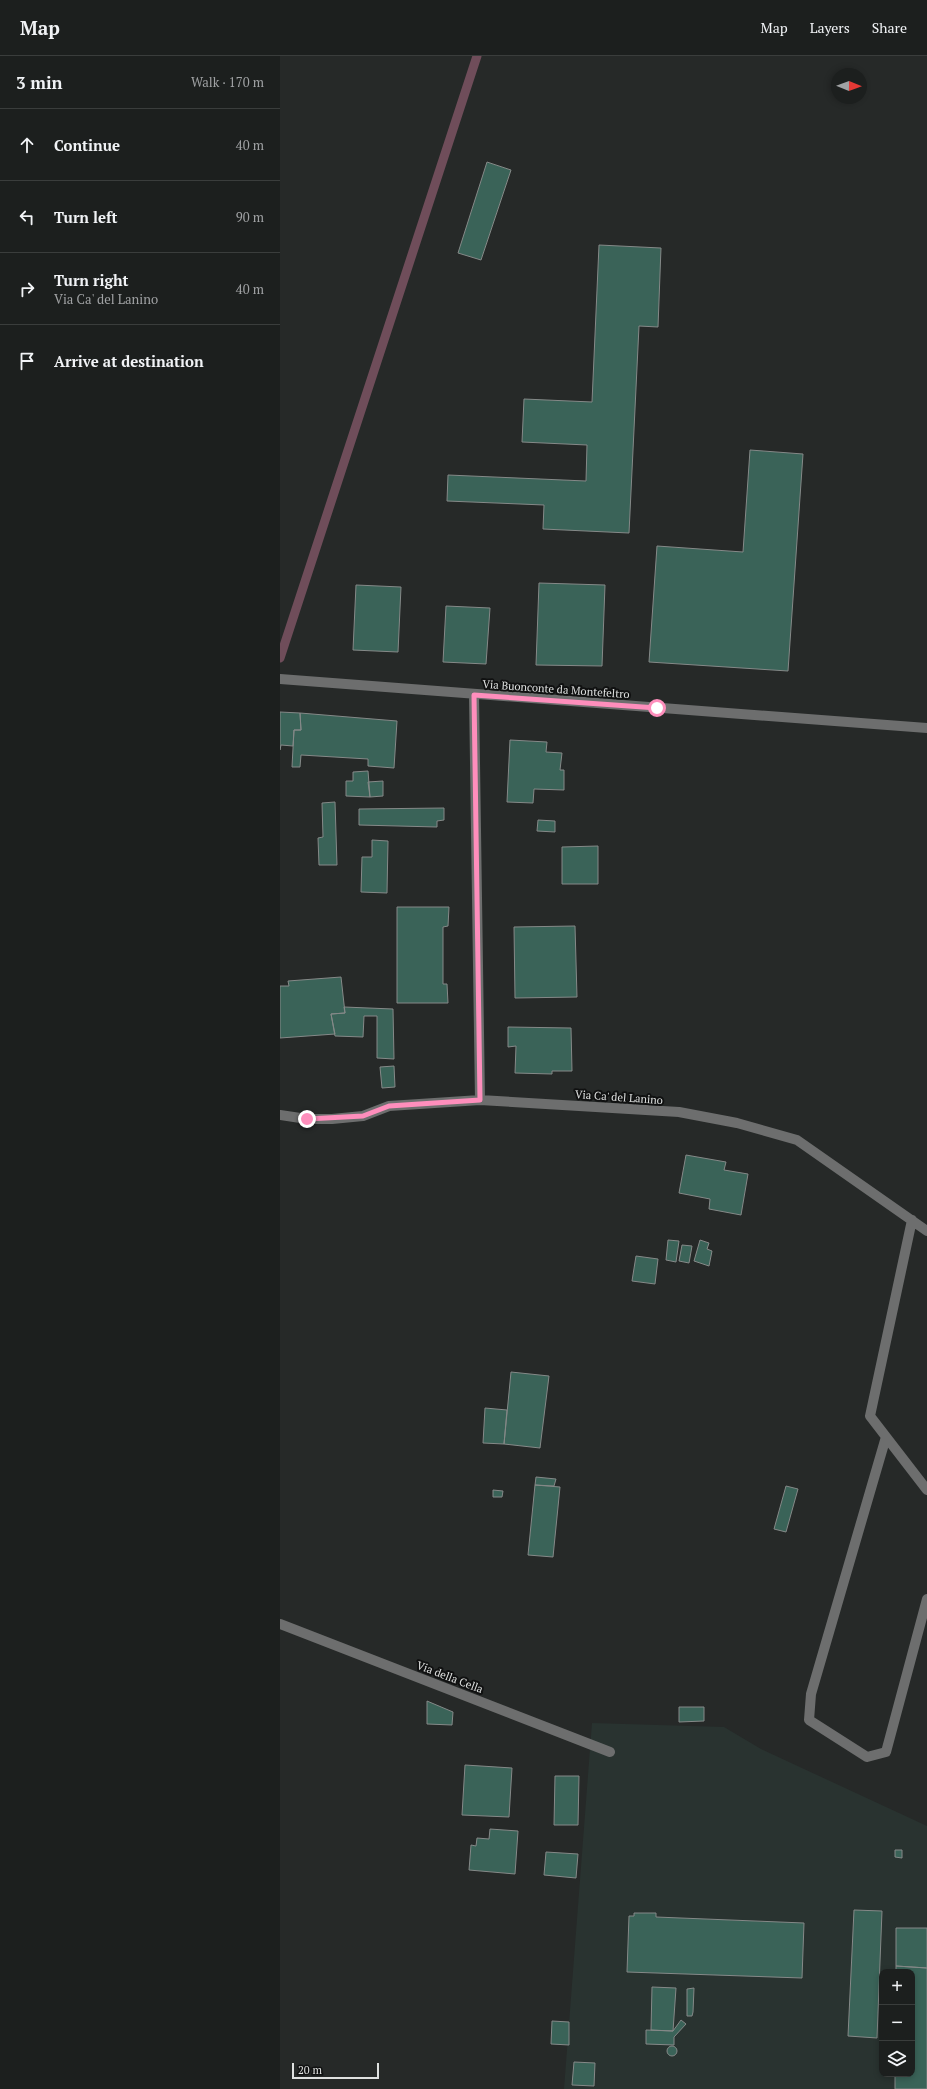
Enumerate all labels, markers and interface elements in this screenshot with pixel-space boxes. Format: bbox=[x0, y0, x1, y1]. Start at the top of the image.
text: Map bbox=[20, 15, 60, 40]
text: Map bbox=[761, 18, 788, 37]
text: Layers bbox=[810, 18, 850, 37]
text: Share bbox=[872, 18, 907, 37]
north arrow bbox=[831, 68, 867, 104]
text: 3 min bbox=[16, 71, 63, 94]
text: Walk · 170 m bbox=[191, 73, 264, 91]
icon: ahead bbox=[16, 134, 38, 156]
text: Continue bbox=[54, 135, 120, 155]
text: 40 m bbox=[236, 136, 264, 154]
icon: left bbox=[16, 206, 38, 228]
text: Turn left bbox=[54, 207, 118, 227]
text: 90 m bbox=[236, 208, 264, 226]
text: Turn right bbox=[54, 270, 129, 290]
icon: right bbox=[16, 278, 38, 300]
text: 40 m bbox=[236, 280, 264, 298]
text: Via Ca' del Lanino bbox=[54, 290, 158, 308]
icon: arrive bbox=[16, 350, 38, 372]
text: Arrive at destination bbox=[54, 351, 204, 371]
street label: Via Buonconte da Montefeltro bbox=[482, 677, 630, 701]
route start bbox=[648, 699, 666, 717]
street label: Via Ca' del Lanino bbox=[575, 1087, 663, 1107]
route end bbox=[298, 1110, 316, 1128]
street label: Via della Cella bbox=[415, 1658, 486, 1696]
map controls bbox=[879, 1969, 915, 2077]
button: + bbox=[879, 1969, 915, 2005]
button: − bbox=[879, 2005, 915, 2041]
button: layers bbox=[879, 2041, 915, 2077]
scale bar bbox=[292, 2061, 379, 2080]
text: 20 m bbox=[298, 2063, 322, 2077]

